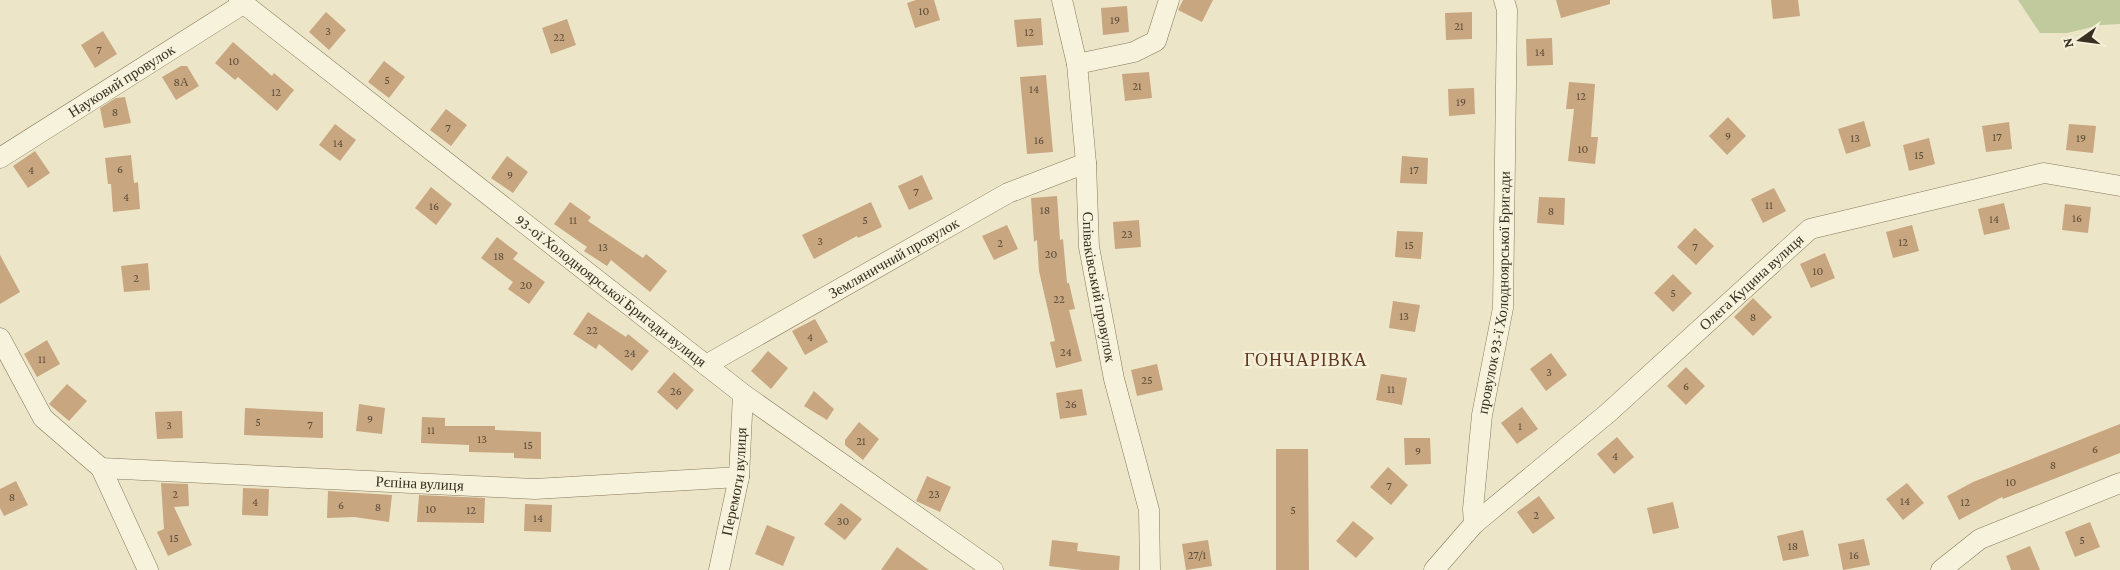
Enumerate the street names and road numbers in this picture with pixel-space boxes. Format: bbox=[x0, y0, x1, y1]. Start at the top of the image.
street label: Науковий провулок bbox=[65, 41, 178, 121]
street label: провулок 93-ї Холодноярської Бригади bbox=[1474, 171, 1513, 415]
street label: 93-ої Холодноярської Бригади вулиця bbox=[512, 211, 709, 370]
street label: Співаківський провулок bbox=[1080, 211, 1119, 364]
street label: Земляничний провулок bbox=[826, 214, 962, 302]
street label: Олега Куцина вулиця bbox=[1696, 231, 1807, 334]
street label: Перемоги вулиця bbox=[719, 427, 749, 537]
street label: Рєпіна вулиця bbox=[375, 473, 464, 494]

